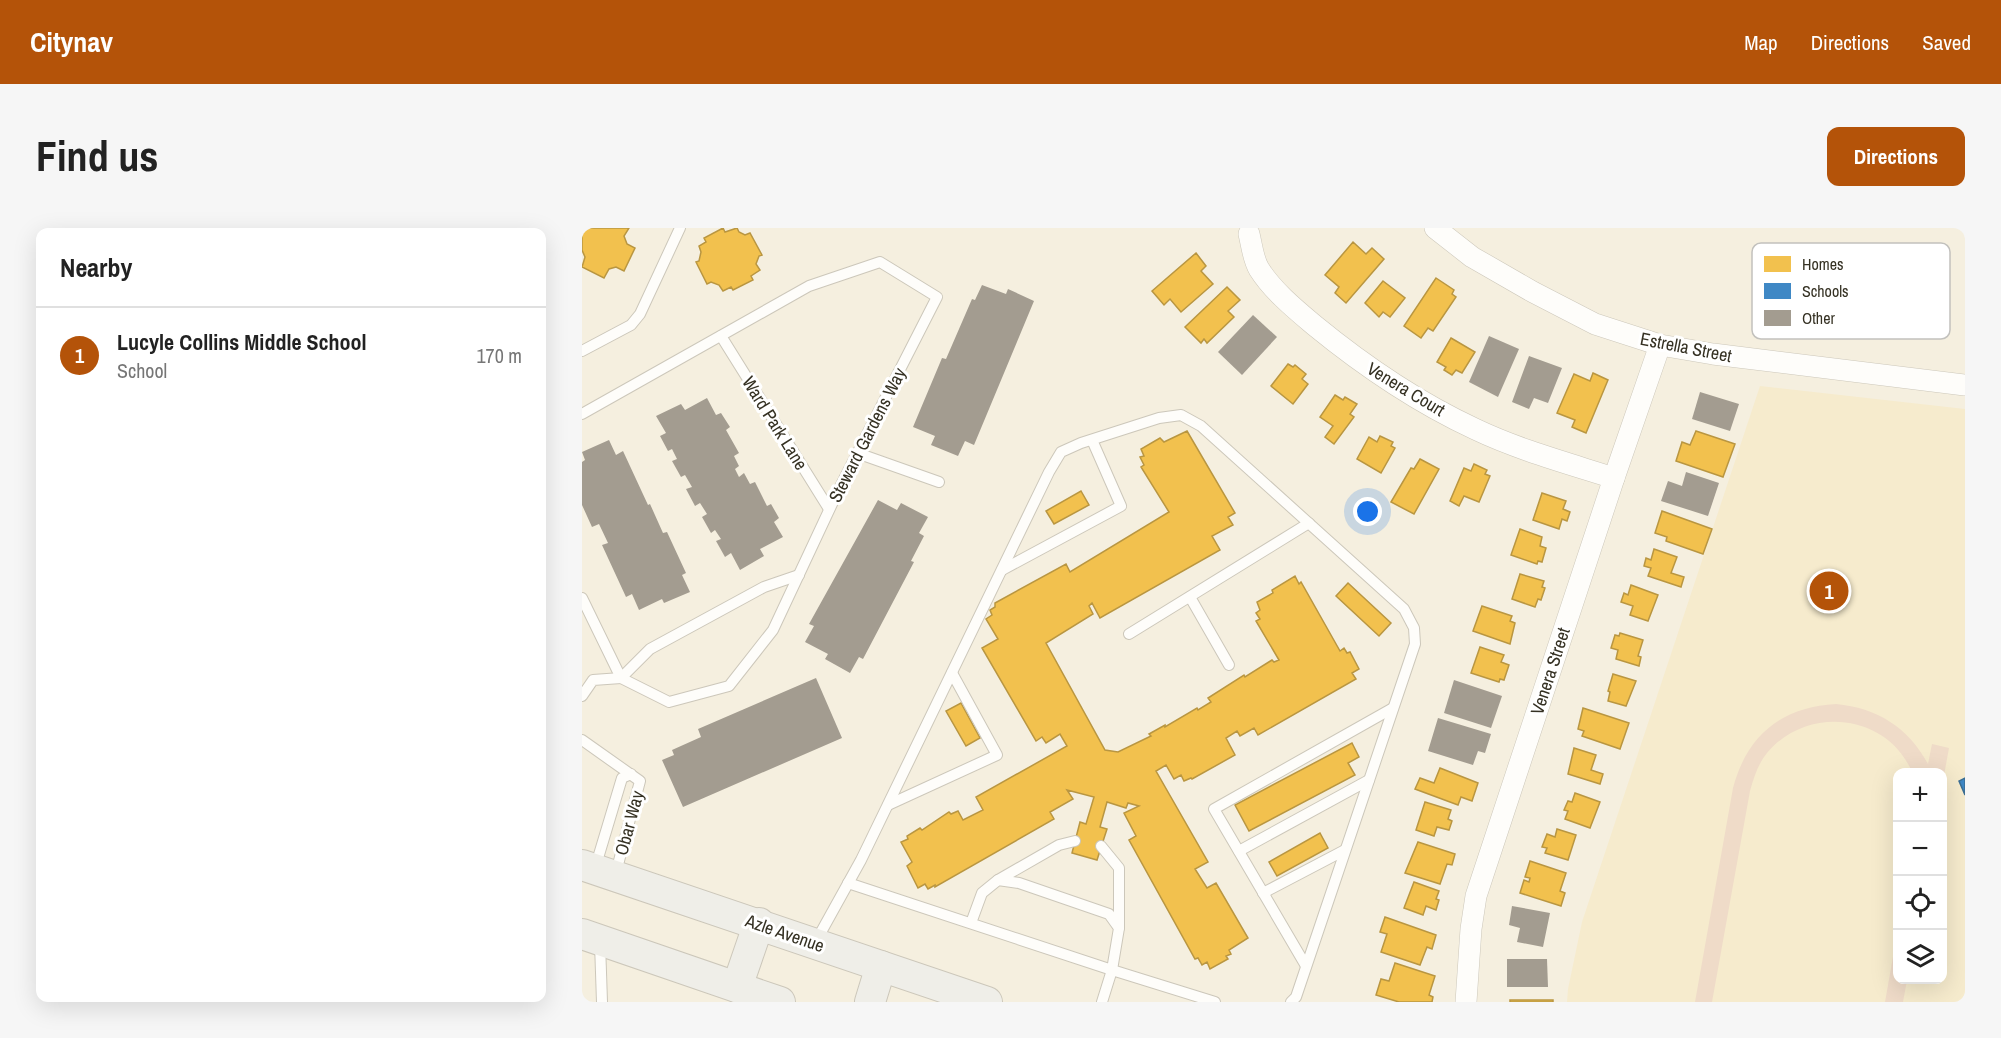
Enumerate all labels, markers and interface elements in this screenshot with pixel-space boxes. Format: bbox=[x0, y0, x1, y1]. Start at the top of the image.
text: Citynav bbox=[30, 23, 113, 61]
text: Map bbox=[1744, 28, 1778, 57]
text: Directions bbox=[1811, 28, 1889, 57]
text: Saved bbox=[1922, 28, 1971, 57]
button: Directions bbox=[1827, 127, 1965, 186]
text: Find us bbox=[36, 128, 158, 184]
legend bbox=[1752, 243, 1950, 339]
text: Nearby bbox=[60, 250, 132, 285]
text: Homes bbox=[1802, 253, 1844, 275]
text: Schools bbox=[1802, 280, 1849, 302]
text: Other bbox=[1802, 307, 1835, 329]
street label: Estrella Street bbox=[1638, 326, 1734, 368]
text: Lucyle Collins Middle School bbox=[117, 327, 367, 357]
text: 1 bbox=[75, 342, 84, 369]
text: 170 m bbox=[476, 342, 522, 369]
street label: Venera Court bbox=[1362, 356, 1450, 422]
text: School bbox=[117, 357, 167, 384]
street label: Steward Gardens Way bbox=[822, 363, 912, 507]
street label: Ward Park Lane bbox=[736, 371, 814, 475]
your location bbox=[1353, 497, 1382, 526]
pin: 1 bbox=[1810, 568, 1848, 614]
street label: Venera Street bbox=[1524, 624, 1576, 718]
map controls bbox=[1893, 768, 1947, 984]
button: + bbox=[1893, 768, 1947, 822]
street label: Obar Way bbox=[608, 787, 650, 858]
button: − bbox=[1893, 822, 1947, 876]
button: locate bbox=[1893, 876, 1947, 930]
street label: Azle Avenue bbox=[741, 908, 828, 958]
button: layers bbox=[1893, 930, 1947, 984]

